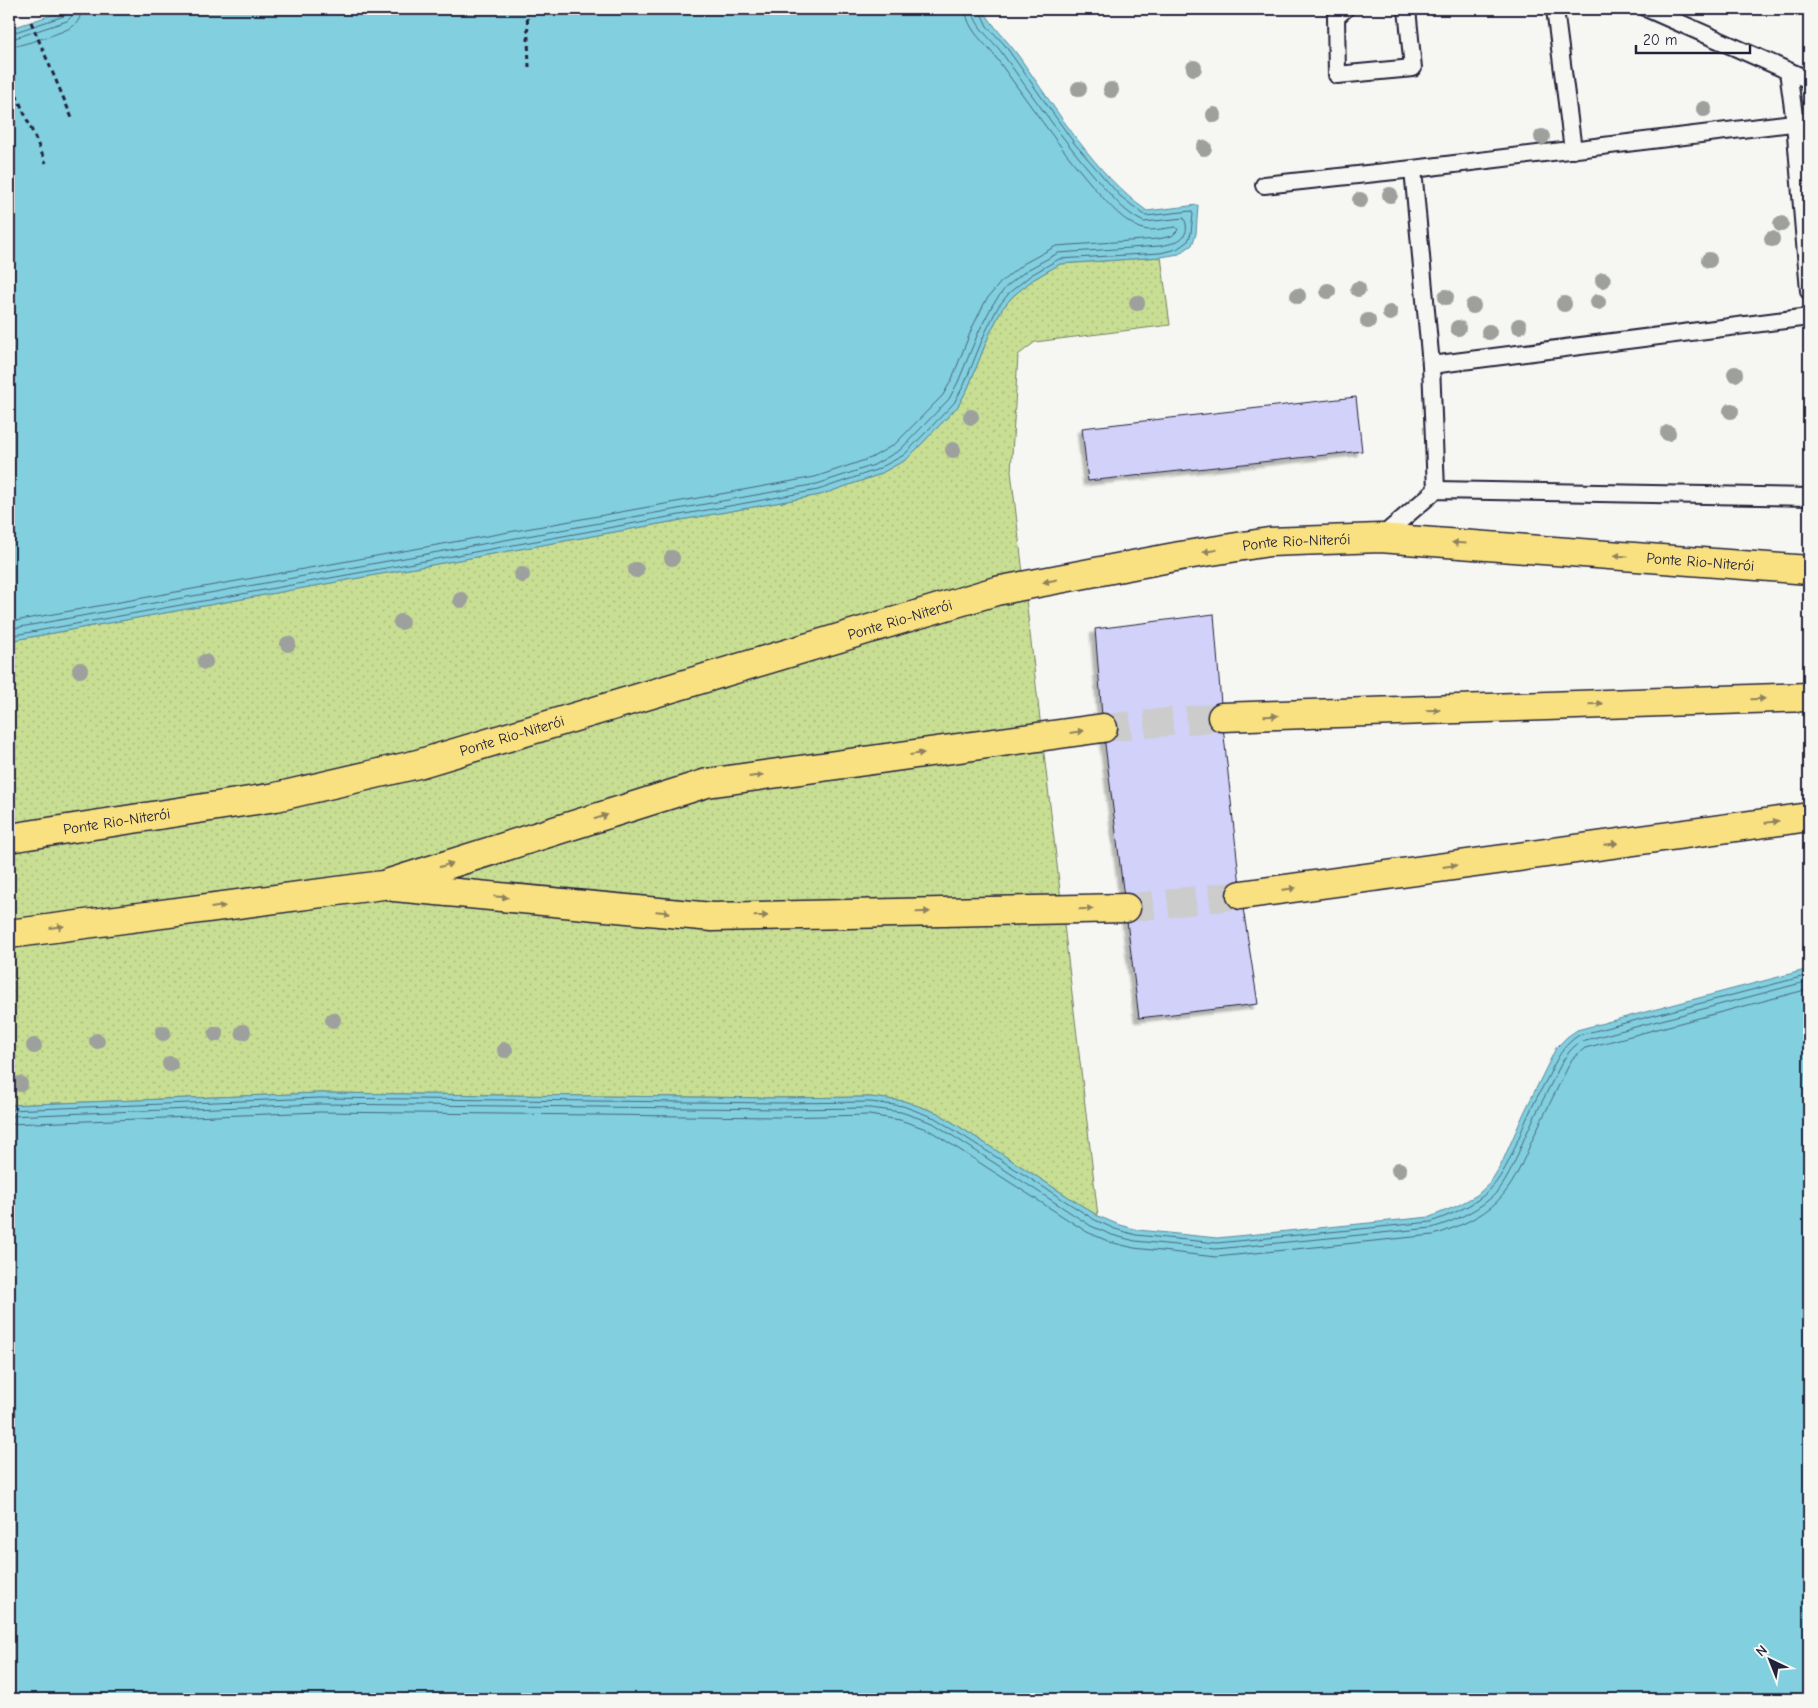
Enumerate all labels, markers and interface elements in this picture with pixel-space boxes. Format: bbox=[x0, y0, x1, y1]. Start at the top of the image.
scale bar bbox=[1636, 22, 1749, 54]
text: 20 m bbox=[1643, 31, 1677, 49]
street label: Ponte Rio-Niterói bbox=[1241, 530, 1351, 555]
one-way arrow bbox=[1451, 539, 1467, 547]
one-way arrow bbox=[1202, 548, 1218, 556]
street label: Ponte Rio-Niterói bbox=[1646, 549, 1755, 575]
one-way arrow bbox=[1613, 551, 1629, 559]
one-way arrow bbox=[1042, 577, 1058, 585]
street label: Ponte Rio-Niterói bbox=[846, 596, 954, 644]
one-way arrow bbox=[1750, 695, 1766, 703]
one-way arrow bbox=[1588, 700, 1604, 708]
one-way arrow bbox=[1426, 706, 1442, 714]
one-way arrow bbox=[1263, 711, 1279, 719]
street label: Ponte Rio-Niterói bbox=[458, 712, 566, 760]
one-way arrow bbox=[1070, 727, 1086, 735]
one-way arrow bbox=[909, 750, 925, 758]
one-way arrow bbox=[748, 772, 764, 780]
street label: Ponte Rio-Niterói bbox=[62, 804, 172, 839]
one-way arrow bbox=[593, 812, 608, 820]
one-way arrow bbox=[1764, 818, 1780, 826]
one-way arrow bbox=[1603, 840, 1619, 848]
one-way arrow bbox=[438, 861, 453, 869]
one-way arrow bbox=[1442, 862, 1458, 870]
one-way arrow bbox=[1281, 884, 1297, 892]
one-way arrow bbox=[493, 893, 509, 901]
one-way arrow bbox=[211, 903, 227, 911]
one-way arrow bbox=[1078, 905, 1094, 913]
one-way arrow bbox=[655, 908, 671, 916]
one-way arrow bbox=[915, 908, 931, 916]
one-way arrow bbox=[753, 912, 769, 920]
one-way arrow bbox=[49, 923, 65, 931]
north arrow bbox=[1746, 1636, 1796, 1686]
text: N bbox=[1752, 1642, 1771, 1660]

